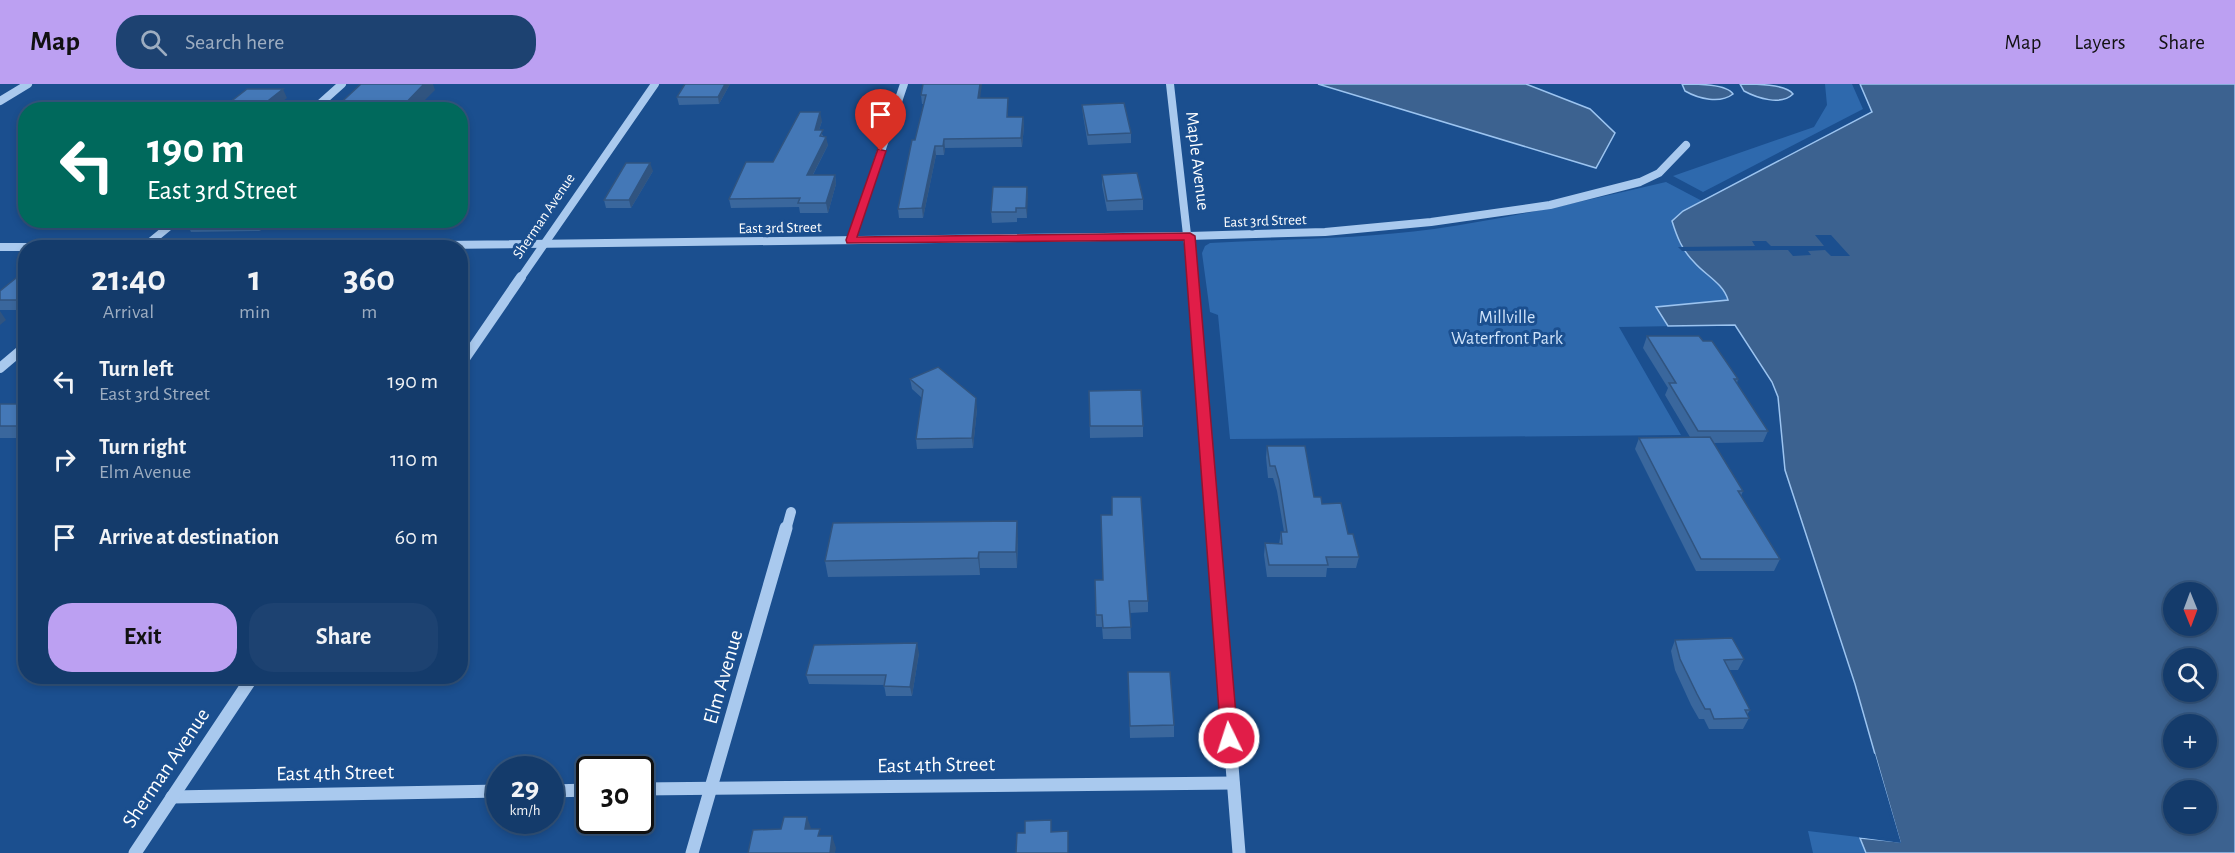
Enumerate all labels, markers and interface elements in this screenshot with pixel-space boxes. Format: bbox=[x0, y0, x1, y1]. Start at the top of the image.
search box bbox=[116, 15, 536, 69]
icon: search bbox=[137, 26, 170, 59]
text: Map bbox=[30, 28, 80, 56]
text: Search here bbox=[185, 31, 284, 53]
text: Map bbox=[2005, 32, 2041, 53]
text: Layers bbox=[2074, 32, 2125, 53]
text: Share bbox=[2158, 32, 2205, 53]
pin bbox=[855, 89, 906, 151]
icon: arrive bbox=[864, 98, 897, 131]
street label: Maple Avenue bbox=[1182, 110, 1212, 212]
icon: left bbox=[48, 126, 126, 204]
text: 190 m bbox=[147, 128, 245, 170]
street label: Sherman Avenue bbox=[510, 171, 578, 261]
text: East 3rd Street bbox=[147, 177, 297, 204]
street label: East 3rd Street bbox=[1223, 212, 1307, 230]
street label: East 3rd Street bbox=[738, 220, 822, 236]
text: 21:40 bbox=[91, 261, 166, 297]
text: 1 bbox=[248, 261, 261, 297]
text: 360 bbox=[343, 261, 395, 297]
text: Arrival bbox=[103, 302, 154, 322]
text: min bbox=[239, 302, 270, 322]
text: m bbox=[361, 302, 377, 322]
park label: Millville Waterfront Park bbox=[1451, 309, 1564, 348]
text: Turn left bbox=[99, 358, 173, 380]
icon: left bbox=[48, 365, 81, 398]
text: 190 m bbox=[387, 370, 438, 392]
text: East 3rd Street bbox=[99, 384, 210, 404]
text: Turn right bbox=[99, 436, 186, 458]
icon: right bbox=[48, 443, 81, 476]
text: 110 m bbox=[390, 448, 438, 470]
text: Elm Avenue bbox=[99, 462, 191, 482]
icon: arrive bbox=[48, 521, 81, 554]
text: Arrive at destination bbox=[99, 526, 279, 548]
text: 60 m bbox=[395, 526, 438, 548]
north arrow bbox=[2163, 582, 2217, 636]
map controls bbox=[2163, 582, 2217, 834]
button: Exit bbox=[48, 603, 237, 672]
button: Share bbox=[249, 603, 438, 672]
street label: Elm Avenue bbox=[700, 628, 746, 726]
button: search bbox=[2163, 648, 2217, 702]
street label: Sherman Avenue bbox=[118, 705, 214, 831]
position arrow bbox=[1197, 706, 1261, 770]
button: + bbox=[2163, 714, 2217, 768]
street label: East 4th Street bbox=[877, 753, 995, 777]
speed limit sign: 30 bbox=[576, 756, 654, 834]
street label: East 4th Street bbox=[276, 761, 394, 785]
text: 29 bbox=[511, 773, 539, 803]
button: − bbox=[2163, 780, 2217, 834]
text: km/h bbox=[510, 803, 540, 818]

